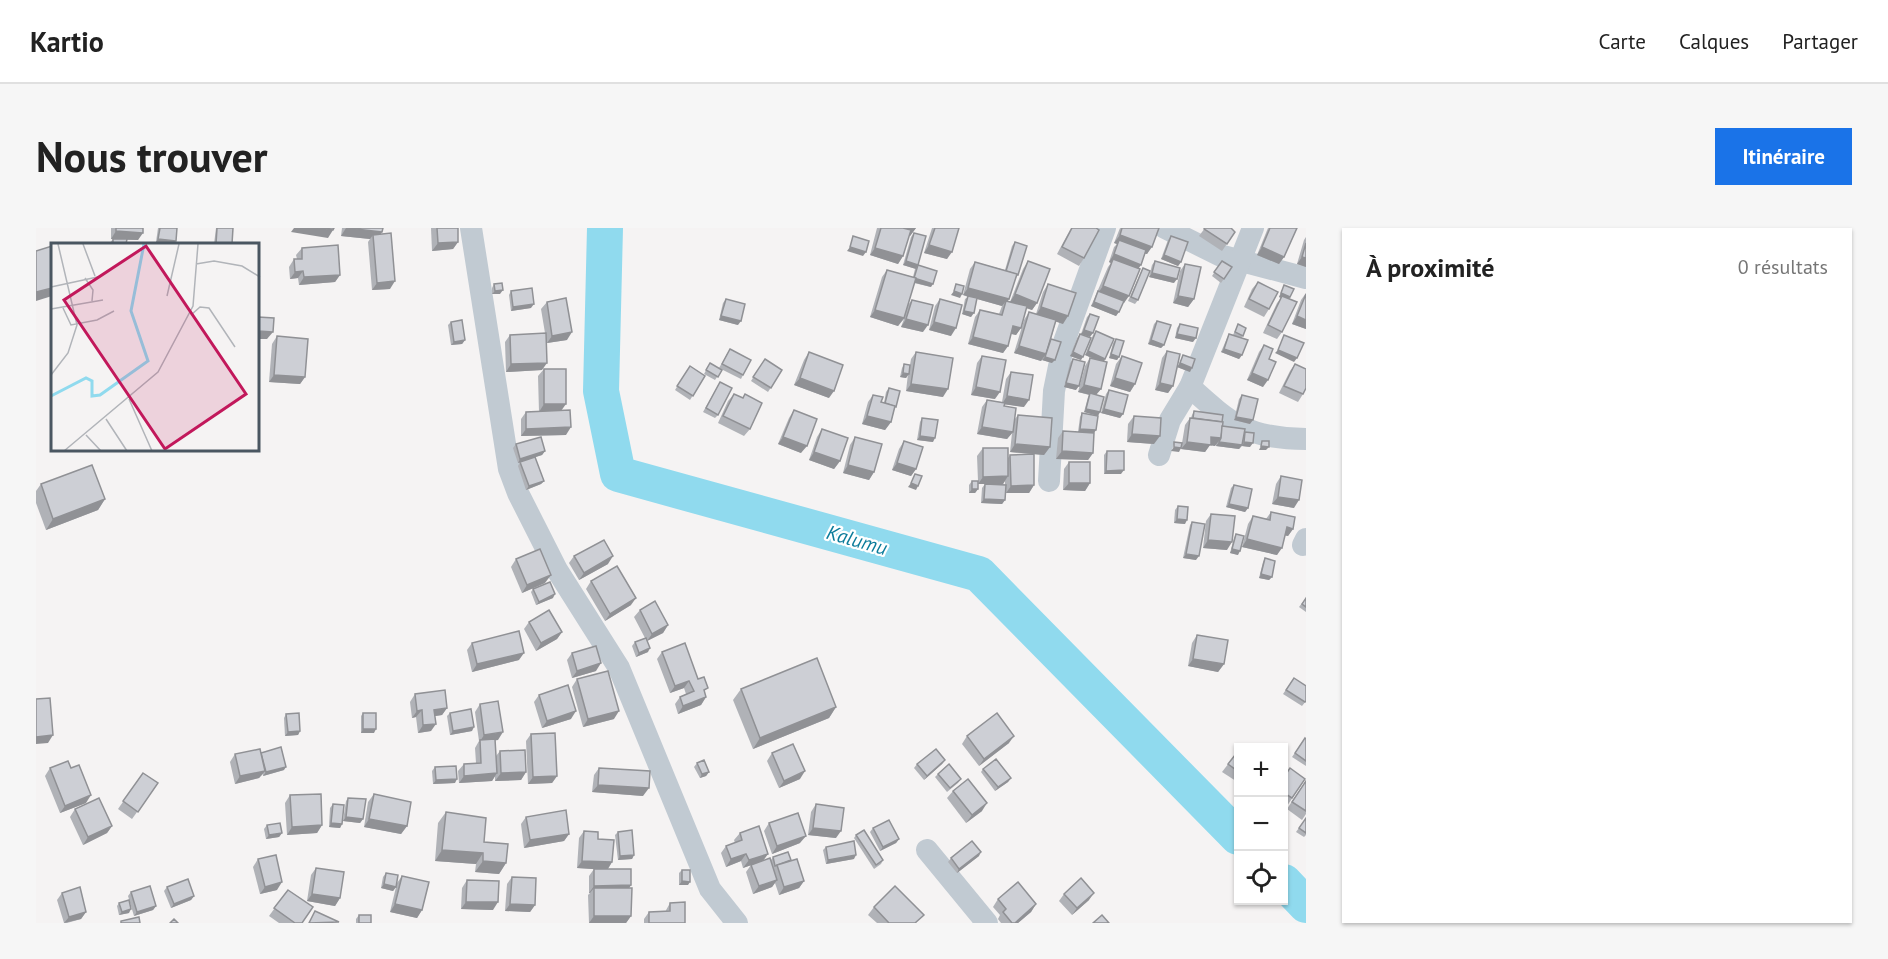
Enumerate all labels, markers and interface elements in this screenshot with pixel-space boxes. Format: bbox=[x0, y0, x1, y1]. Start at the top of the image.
text: Kartio bbox=[30, 23, 104, 60]
text: Carte bbox=[1599, 28, 1646, 55]
text: Calques bbox=[1679, 28, 1749, 55]
text: Partager bbox=[1782, 28, 1858, 55]
button: Itinéraire bbox=[1715, 128, 1852, 185]
text: Nous trouver bbox=[36, 129, 267, 184]
inset map bbox=[51, 243, 260, 452]
text: À proximité bbox=[1366, 251, 1494, 284]
text: 0 résultats bbox=[1738, 254, 1828, 280]
water label: Kalumu bbox=[824, 519, 890, 561]
map controls bbox=[1234, 743, 1288, 905]
button: + bbox=[1234, 743, 1288, 797]
button: − bbox=[1234, 797, 1288, 851]
button: locate bbox=[1234, 851, 1288, 905]

